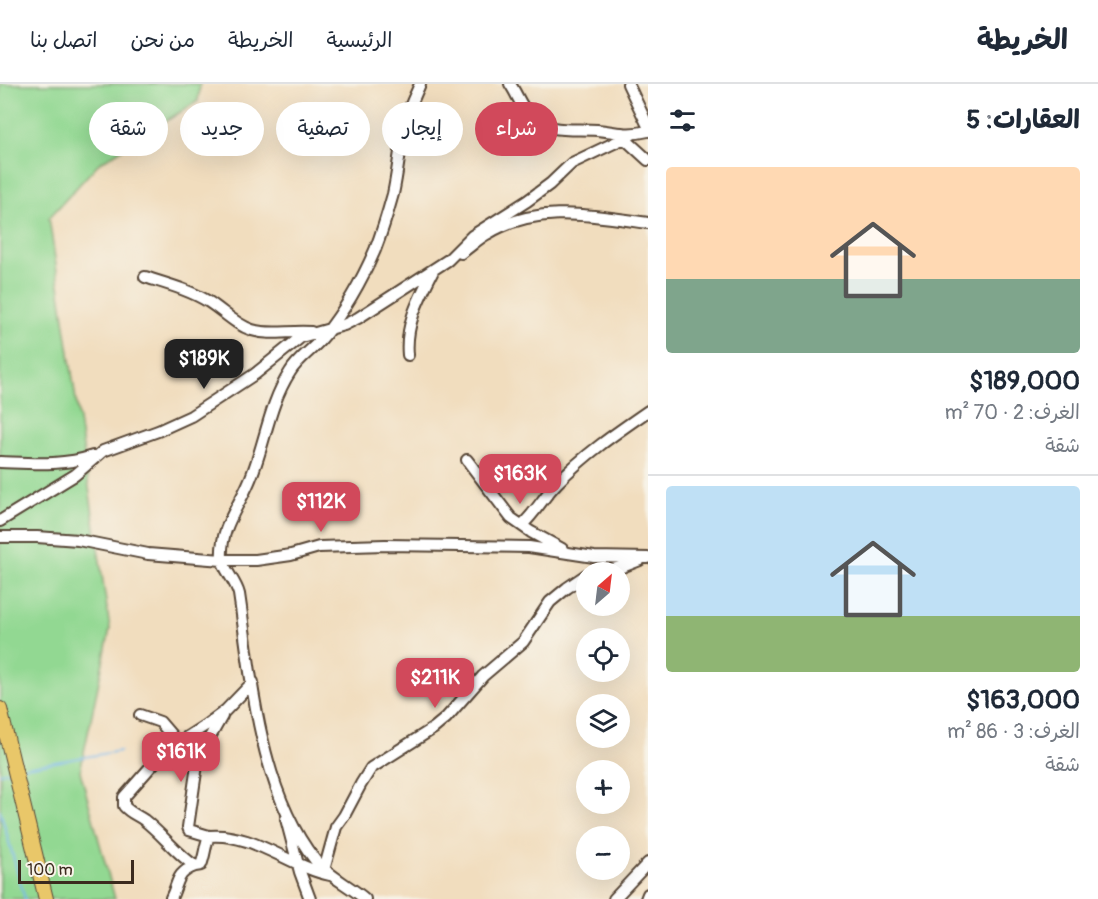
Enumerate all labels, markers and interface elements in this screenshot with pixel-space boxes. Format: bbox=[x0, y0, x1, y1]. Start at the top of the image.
text: الخريطة bbox=[977, 23, 1068, 58]
text: اتصل بنا bbox=[30, 27, 97, 54]
text: من نحن bbox=[130, 27, 195, 54]
text: الخريطة bbox=[228, 27, 293, 54]
text: الرئيسية bbox=[326, 27, 392, 54]
chip: شقة bbox=[89, 102, 168, 156]
chip: جديد bbox=[180, 102, 264, 156]
chip: تصفية bbox=[276, 102, 370, 156]
chip: إيجار bbox=[382, 102, 463, 156]
chip: شراء bbox=[475, 102, 558, 156]
icon: filters bbox=[666, 104, 699, 137]
text: العقارات: 5 bbox=[966, 104, 1080, 136]
icon: home bbox=[819, 206, 927, 314]
pin: $189K bbox=[162, 339, 246, 390]
text: $189K bbox=[178, 346, 230, 371]
text: $189,000 bbox=[969, 365, 1080, 397]
text: الغرف: 2 · 70 m² bbox=[945, 400, 1080, 425]
text: شقة bbox=[1045, 433, 1080, 458]
pin: $163K bbox=[478, 454, 562, 505]
text: $163K bbox=[493, 461, 547, 486]
pin: $112K bbox=[279, 482, 363, 533]
text: $112K bbox=[296, 489, 346, 514]
icon: home bbox=[819, 525, 927, 633]
north arrow bbox=[576, 562, 630, 616]
map controls bbox=[576, 562, 630, 880]
button: locate bbox=[576, 628, 630, 682]
pin: $211K bbox=[393, 658, 477, 709]
text: $211K bbox=[410, 665, 460, 690]
text: $163,000 bbox=[966, 684, 1080, 716]
button: layers bbox=[576, 694, 630, 748]
text: الغرف: 3 · 86 m² bbox=[947, 719, 1080, 744]
pin: $161K bbox=[139, 732, 223, 783]
text: $161K bbox=[156, 739, 206, 764]
text: شقة bbox=[1045, 752, 1080, 777]
button: + bbox=[576, 760, 630, 814]
button: − bbox=[576, 826, 630, 880]
scale bar bbox=[18, 857, 134, 884]
text: 100 m bbox=[27, 860, 73, 880]

